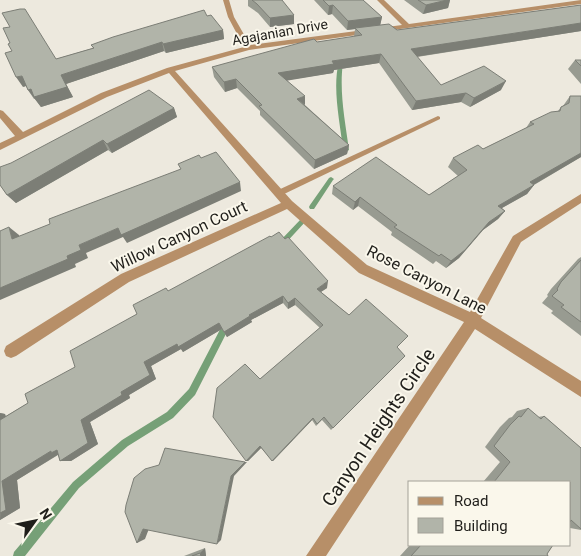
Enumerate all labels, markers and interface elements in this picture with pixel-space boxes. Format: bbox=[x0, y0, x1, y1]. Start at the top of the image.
street label: Agajanian Drive bbox=[231, 16, 329, 48]
street label: Willow Canyon Court bbox=[108, 197, 250, 276]
street label: Rose Canyon Lane bbox=[364, 241, 490, 318]
street label: Canyon Heights Circle bbox=[317, 344, 440, 511]
legend bbox=[408, 481, 571, 546]
text: Road bbox=[454, 492, 488, 510]
north arrow bbox=[10, 496, 60, 546]
text: N bbox=[36, 505, 55, 522]
text: Building bbox=[454, 517, 508, 535]

